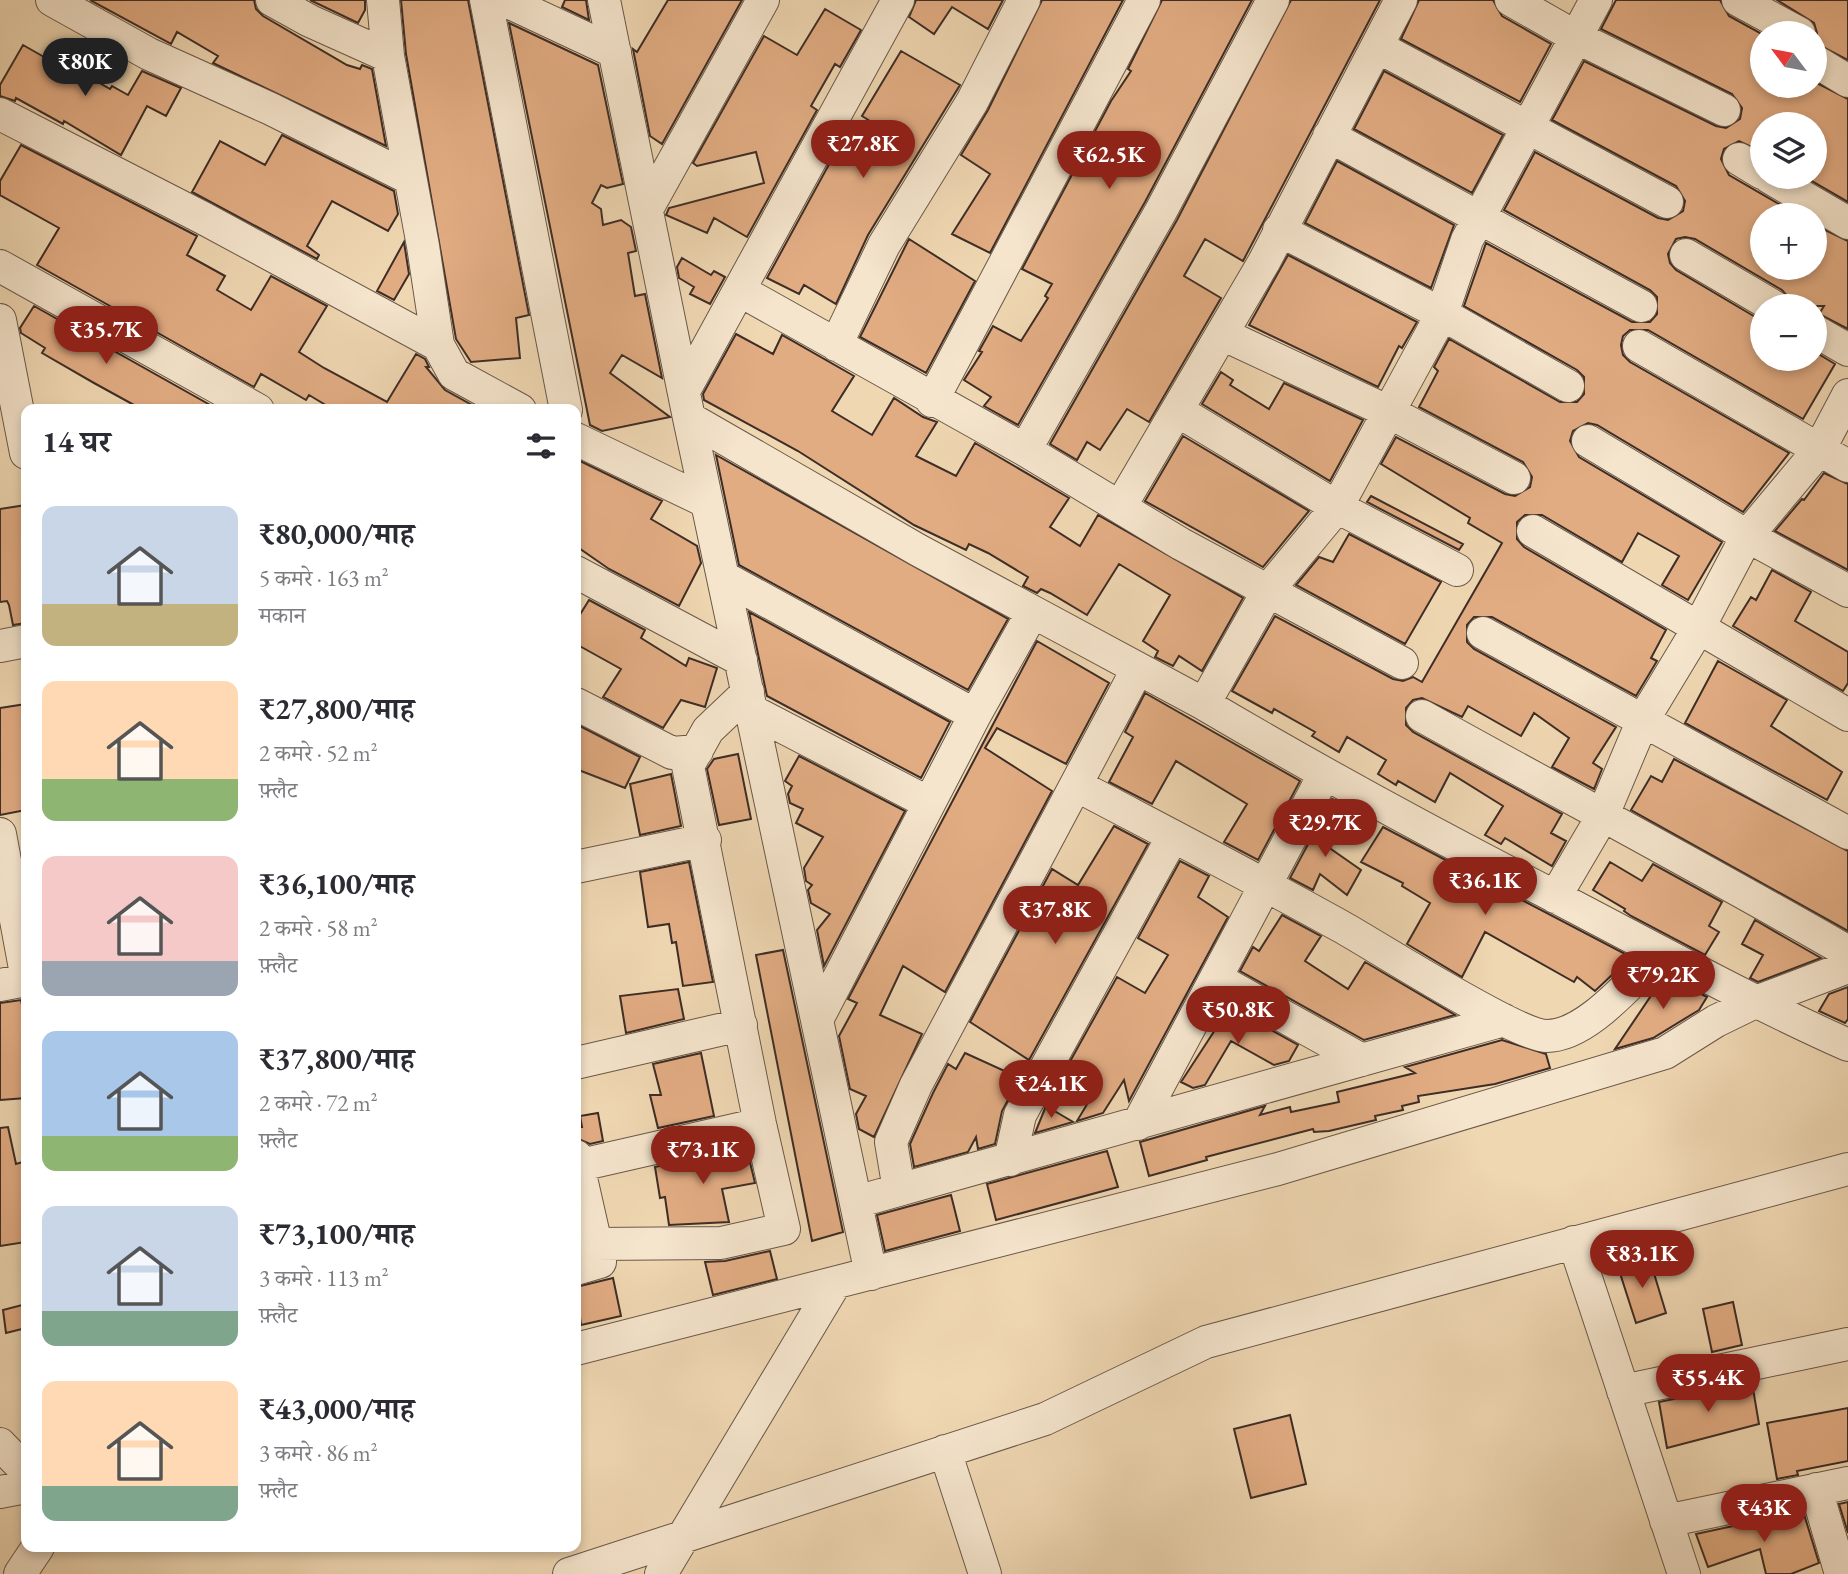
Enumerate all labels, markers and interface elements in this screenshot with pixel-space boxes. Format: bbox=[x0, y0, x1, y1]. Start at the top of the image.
north arrow bbox=[1750, 21, 1827, 98]
map controls bbox=[1750, 21, 1827, 371]
pin: ₹80K bbox=[44, 38, 126, 98]
text: ₹80K bbox=[58, 46, 112, 76]
button: layers bbox=[1750, 112, 1827, 189]
pin: ₹27.8K bbox=[806, 120, 920, 180]
text: ₹27.8K bbox=[827, 128, 899, 158]
pin: ₹62.5K bbox=[1052, 132, 1166, 191]
text: ₹62.5K bbox=[1073, 139, 1145, 169]
button: + bbox=[1750, 203, 1827, 280]
button: − bbox=[1750, 294, 1827, 371]
pin: ₹35.7K bbox=[49, 306, 163, 366]
text: ₹35.7K bbox=[70, 314, 142, 344]
text: 14 घर bbox=[42, 422, 111, 461]
icon: filters bbox=[522, 427, 560, 465]
text: ₹80,000/माह bbox=[259, 514, 414, 553]
icon: home bbox=[98, 534, 182, 618]
text: 5 कमरे · 163 m² bbox=[259, 563, 389, 593]
text: मकान bbox=[259, 600, 306, 630]
text: ₹27,800/माह bbox=[259, 689, 414, 728]
icon: home bbox=[98, 709, 182, 793]
text: 2 कमरे · 52 m² bbox=[259, 738, 378, 768]
text: फ़्लैट bbox=[259, 775, 297, 805]
pin: ₹29.7K bbox=[1268, 800, 1382, 859]
text: ₹29.7K bbox=[1289, 807, 1361, 837]
pin: ₹36.1K bbox=[1428, 858, 1542, 917]
text: ₹36,100/माह bbox=[259, 864, 414, 903]
text: ₹36.1K bbox=[1449, 865, 1521, 895]
icon: home bbox=[98, 884, 182, 968]
pin: ₹37.8K bbox=[998, 886, 1112, 946]
text: ₹37.8K bbox=[1019, 894, 1091, 924]
text: 2 कमरे · 58 m² bbox=[259, 913, 378, 943]
text: फ़्लैट bbox=[259, 950, 297, 980]
pin: ₹79.2K bbox=[1606, 951, 1720, 1011]
text: ₹79.2K bbox=[1627, 959, 1699, 989]
pin: ₹50.8K bbox=[1181, 986, 1295, 1046]
text: ₹50.8K bbox=[1202, 994, 1274, 1024]
text: ₹37,800/माह bbox=[259, 1039, 414, 1078]
icon: home bbox=[98, 1059, 182, 1143]
pin: ₹24.1K bbox=[994, 1060, 1108, 1120]
text: ₹24.1K bbox=[1015, 1068, 1087, 1098]
text: 2 कमरे · 72 m² bbox=[259, 1088, 378, 1118]
text: फ़्लैट bbox=[259, 1125, 297, 1155]
pin: ₹73.1K bbox=[646, 1126, 760, 1186]
text: ₹73.1K bbox=[667, 1134, 739, 1164]
text: ₹73,100/माह bbox=[259, 1214, 414, 1253]
pin: ₹83.1K bbox=[1585, 1230, 1699, 1290]
icon: home bbox=[98, 1234, 182, 1318]
text: ₹83.1K bbox=[1606, 1238, 1678, 1268]
text: 3 कमरे · 113 m² bbox=[259, 1263, 389, 1293]
text: फ़्लैट bbox=[259, 1300, 297, 1330]
pin: ₹55.4K bbox=[1651, 1354, 1765, 1414]
text: ₹55.4K bbox=[1672, 1362, 1744, 1392]
text: ₹43,000/माह bbox=[259, 1389, 414, 1428]
icon: home bbox=[98, 1409, 182, 1493]
text: 3 कमरे · 86 m² bbox=[259, 1438, 378, 1468]
text: फ़्लैट bbox=[259, 1475, 297, 1505]
pin: ₹43K bbox=[1723, 1484, 1805, 1544]
text: ₹43K bbox=[1737, 1492, 1791, 1522]

